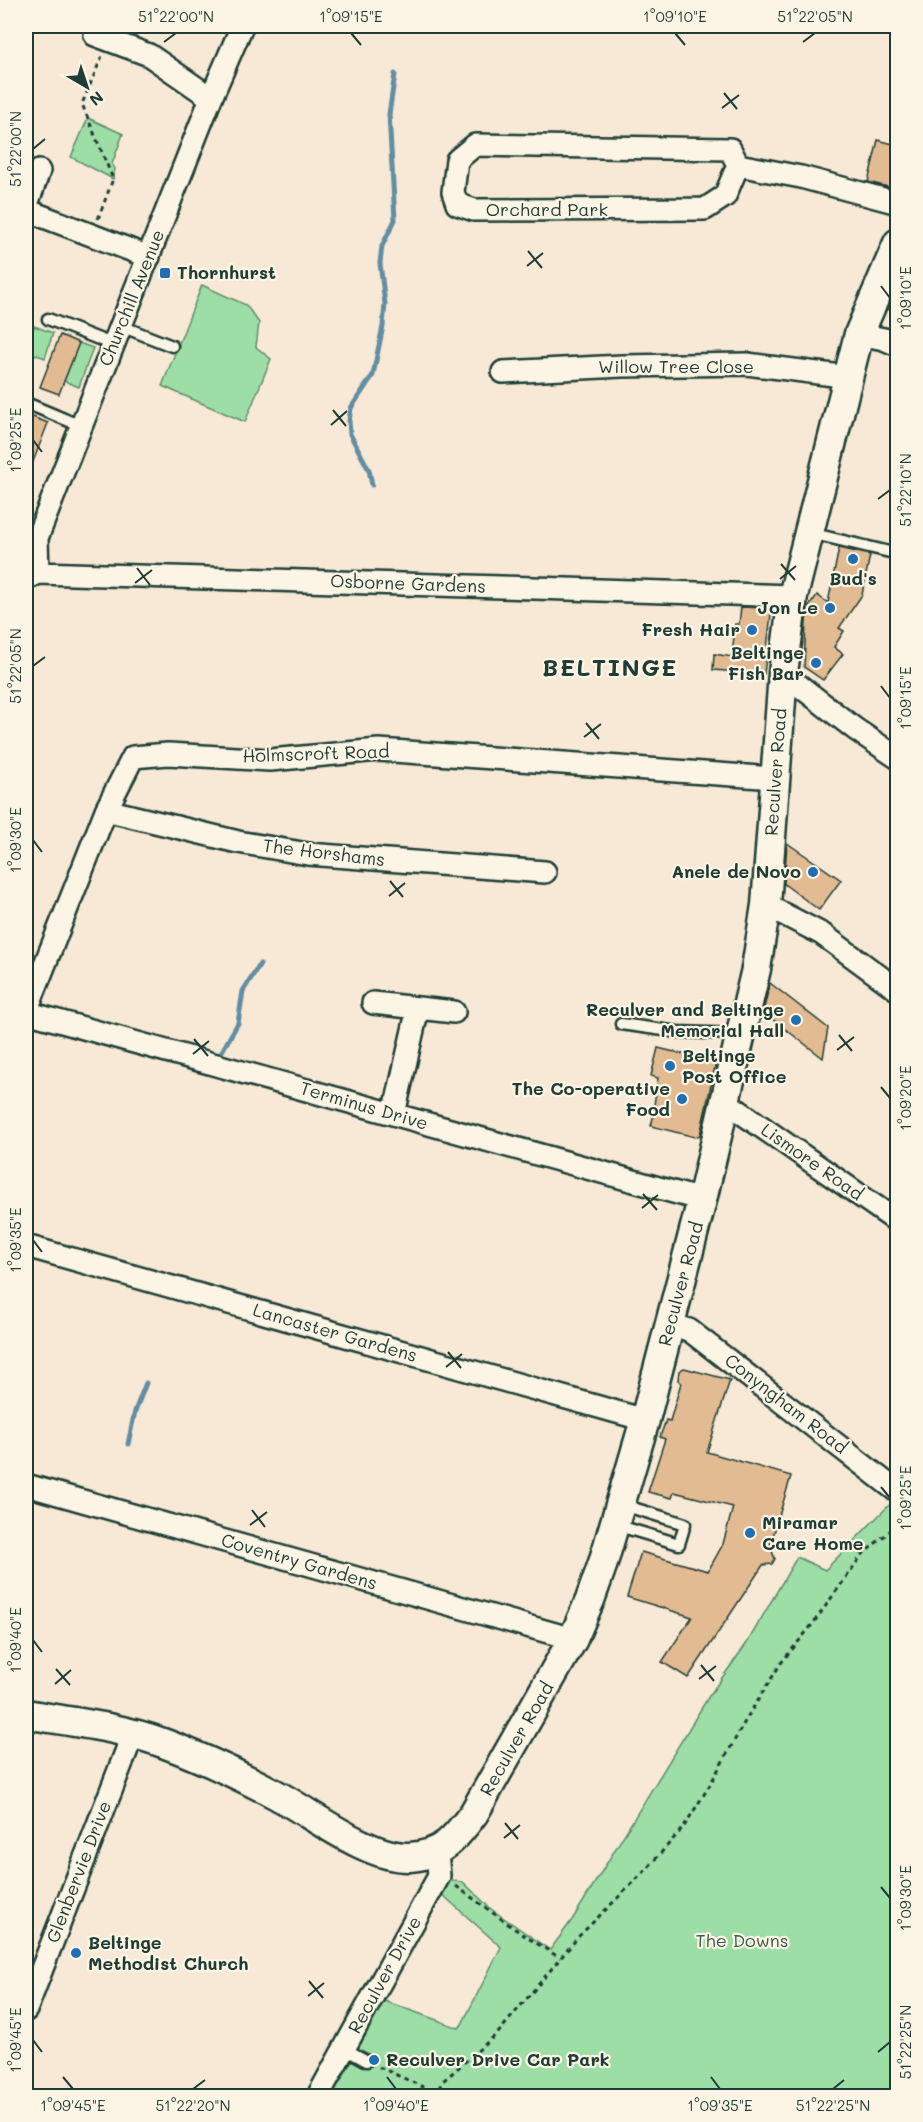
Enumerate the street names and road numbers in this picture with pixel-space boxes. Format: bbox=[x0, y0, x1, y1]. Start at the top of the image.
street label: Orchard Park bbox=[486, 197, 608, 221]
street label: Churchill Avenue bbox=[93, 226, 169, 369]
street label: Willow Tree Close bbox=[598, 354, 754, 378]
street label: Osborne Gardens bbox=[330, 568, 486, 598]
street label: Reculver Road bbox=[759, 707, 791, 837]
street label: Holmscroft Road bbox=[242, 738, 390, 768]
street label: The Horshams bbox=[262, 833, 387, 871]
street label: Terminus Drive bbox=[298, 1075, 431, 1135]
street label: Lismore Road bbox=[757, 1117, 868, 1205]
street label: Reculver Road bbox=[652, 1219, 708, 1349]
street label: Lancaster Gardens bbox=[250, 1297, 420, 1367]
street label: Conyngham Road bbox=[720, 1348, 853, 1459]
street label: Coventry Gardens bbox=[219, 1527, 380, 1595]
street label: Reculver Road bbox=[474, 1677, 559, 1800]
street label: Glenbervie Drive bbox=[40, 1797, 116, 1946]
street label: Reculver Drive bbox=[342, 1912, 426, 2037]

